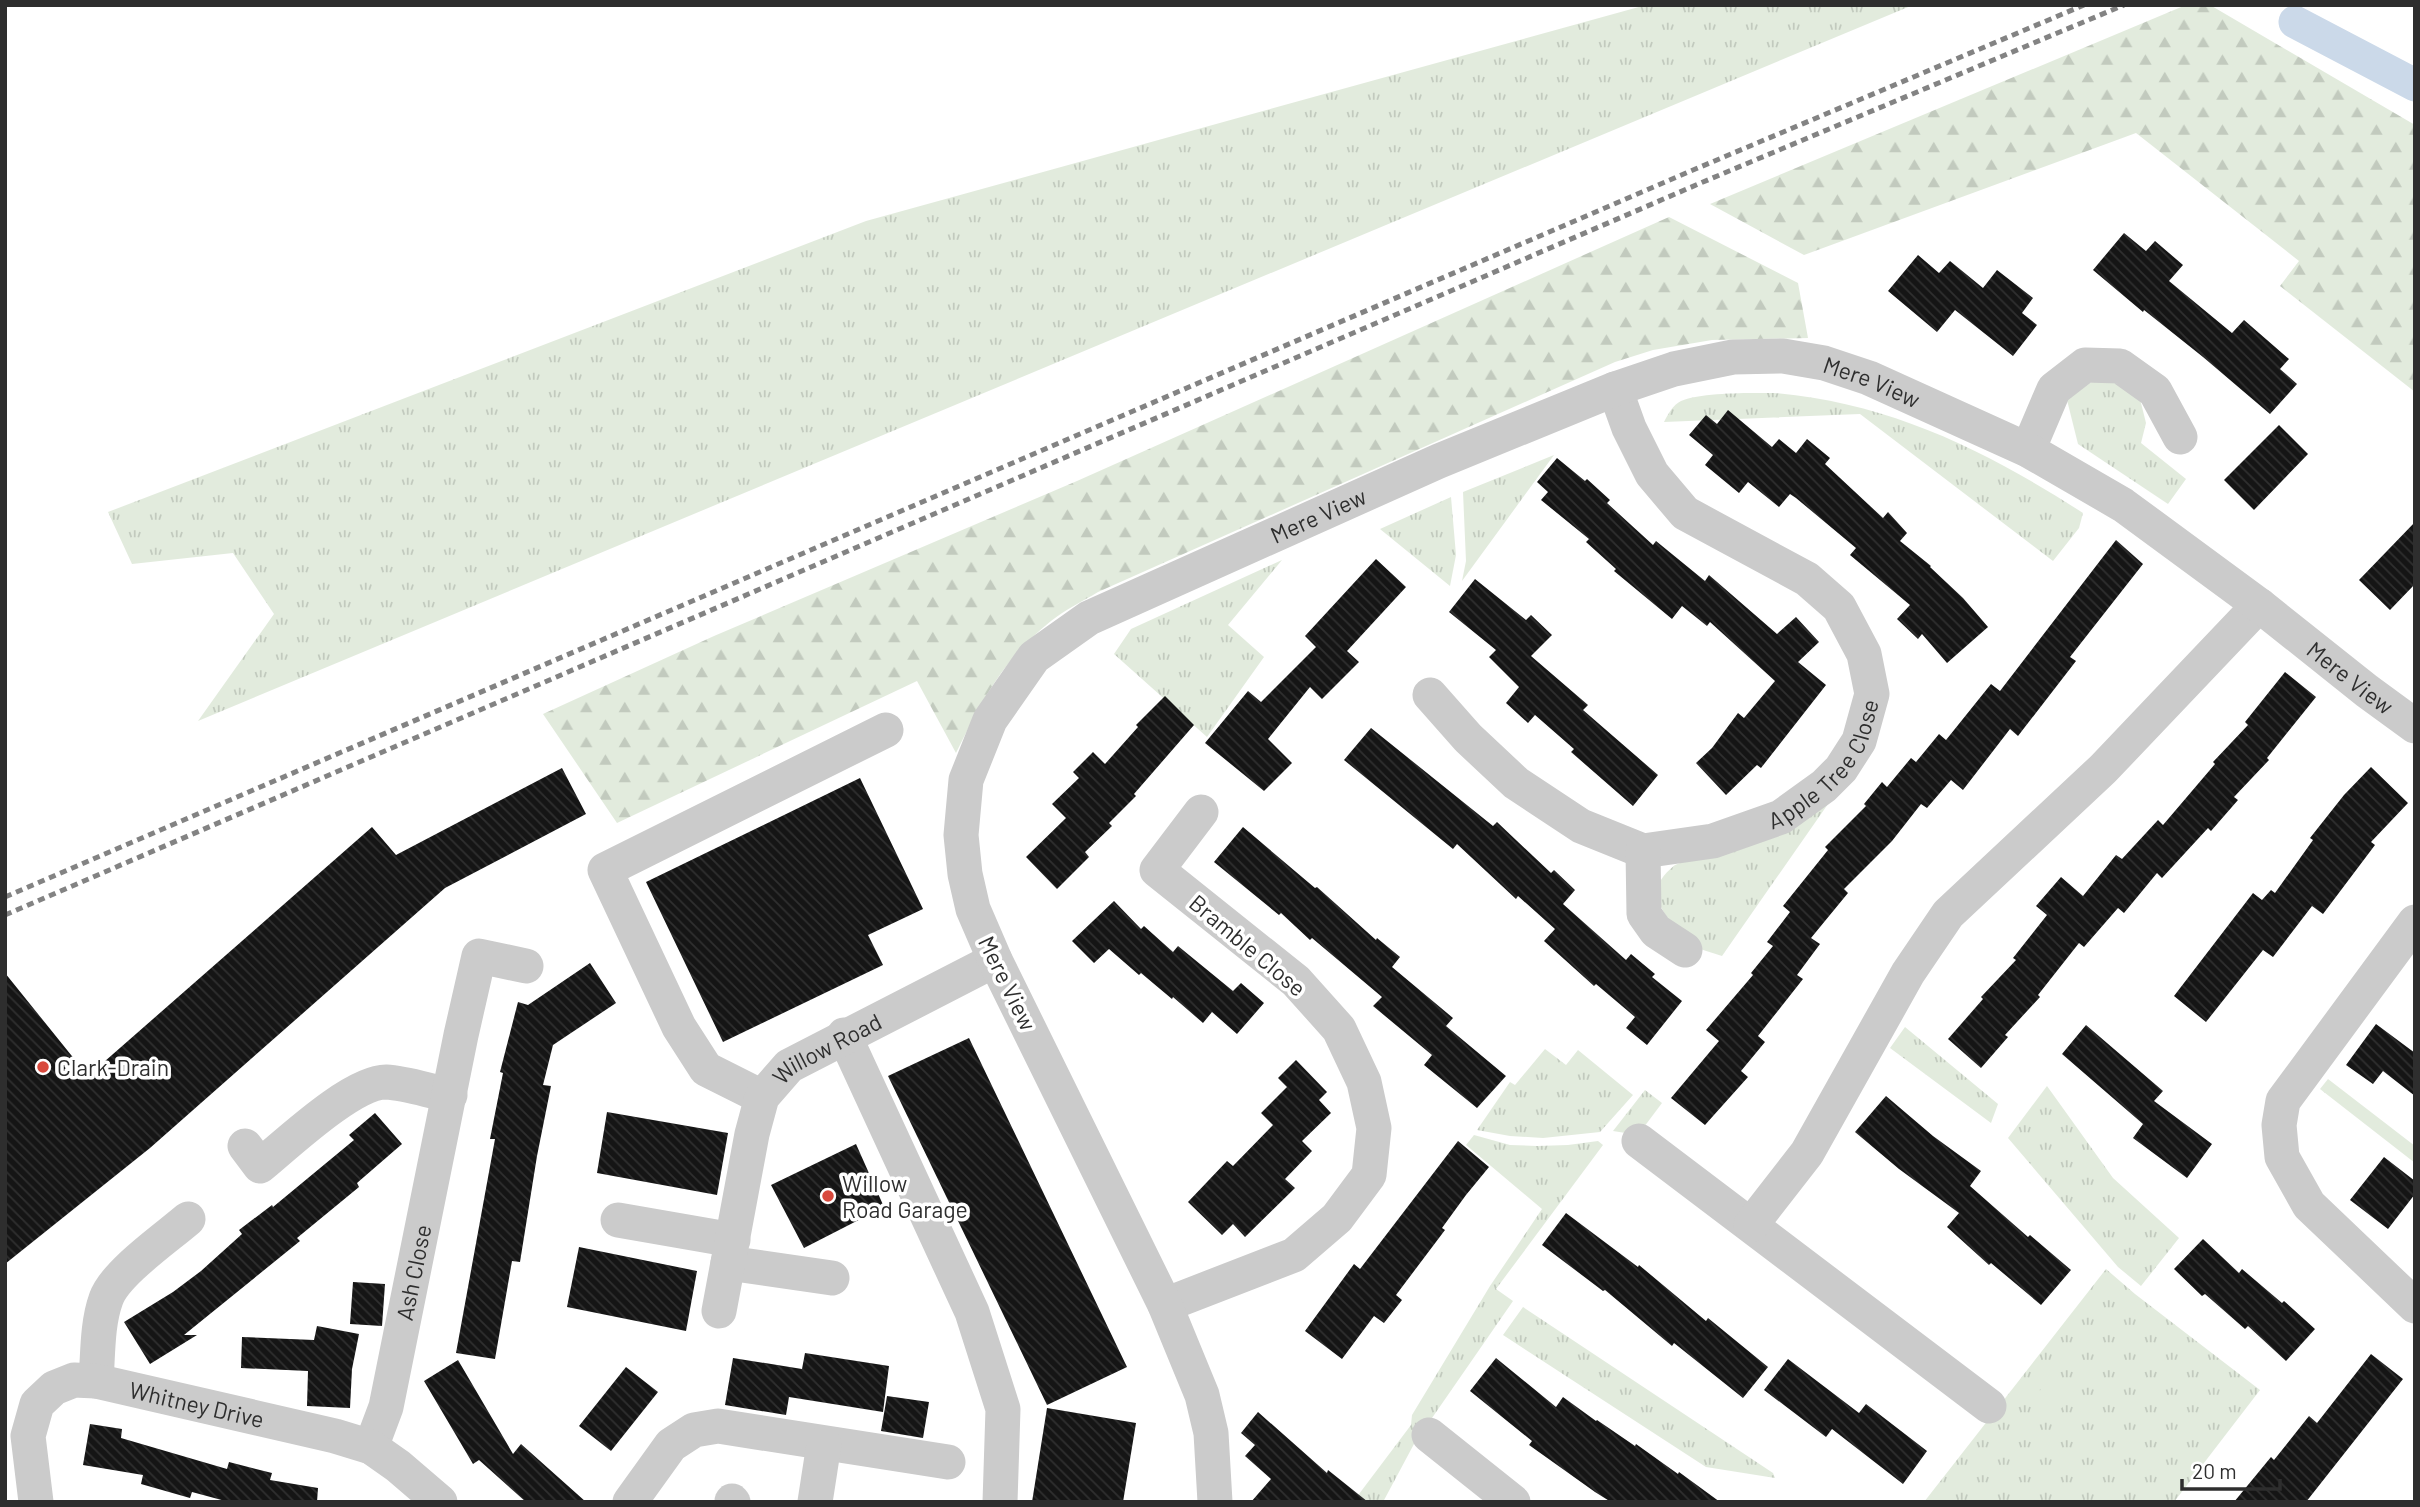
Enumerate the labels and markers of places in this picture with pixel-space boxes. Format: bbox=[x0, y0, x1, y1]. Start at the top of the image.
place label: Clark-Drain bbox=[57, 1053, 169, 1081]
marker: Clark-Drain bbox=[35, 1059, 51, 1075]
place label: Willow Road Garage bbox=[842, 1169, 968, 1223]
marker: Willow Road Garage bbox=[820, 1188, 836, 1204]

